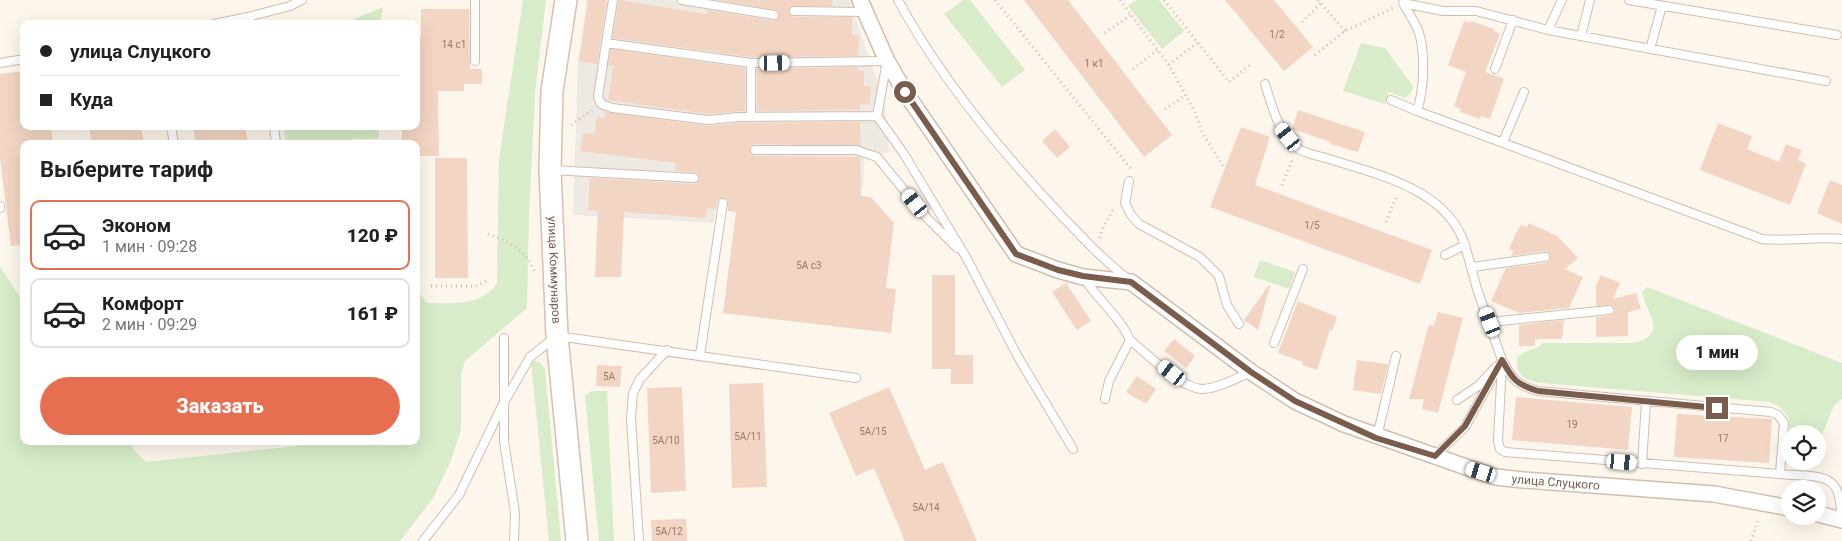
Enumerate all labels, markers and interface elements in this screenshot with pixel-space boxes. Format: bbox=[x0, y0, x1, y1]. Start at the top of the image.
house number: 1/2 bbox=[1269, 29, 1285, 40]
house number: 14 с1 bbox=[442, 39, 466, 50]
text: улица Слуцкого bbox=[70, 40, 211, 63]
car bbox=[759, 55, 790, 71]
house number: 1 к1 bbox=[1084, 58, 1104, 69]
route start bbox=[894, 81, 916, 103]
text: Куда bbox=[70, 88, 113, 111]
car bbox=[1272, 121, 1303, 153]
text: Выберите тариф bbox=[40, 157, 213, 182]
car bbox=[899, 187, 930, 219]
icon: car bbox=[42, 213, 87, 258]
text: Эконом bbox=[102, 214, 171, 237]
street label: улица Коммунаров bbox=[545, 216, 563, 324]
house number: 1/5 bbox=[1304, 220, 1320, 231]
text: 120 ₽ bbox=[347, 224, 398, 247]
text: 1 мин · 09:28 bbox=[102, 237, 197, 256]
house number: 5А с3 bbox=[796, 260, 822, 271]
icon: car bbox=[42, 291, 87, 336]
text: Комфорт bbox=[102, 292, 184, 315]
text: 161 ₽ bbox=[347, 302, 398, 325]
car bbox=[1477, 305, 1502, 339]
text: 2 мин · 09:29 bbox=[102, 315, 197, 334]
callout: 1 мин bbox=[1676, 336, 1758, 370]
text: 1 мин bbox=[1695, 343, 1739, 362]
car bbox=[1155, 358, 1188, 388]
house number: 5А bbox=[603, 371, 616, 382]
button: Заказать bbox=[40, 377, 400, 435]
route end bbox=[1706, 397, 1728, 419]
house number: 19 bbox=[1566, 419, 1578, 430]
map controls bbox=[1781, 425, 1826, 525]
button: locate bbox=[1781, 425, 1826, 470]
house number: 5А/15 bbox=[859, 426, 887, 437]
house number: 5А/11 bbox=[734, 431, 762, 442]
house number: 17 bbox=[1717, 433, 1729, 444]
house number: 5А/10 bbox=[652, 435, 680, 446]
car bbox=[1606, 453, 1637, 471]
car bbox=[1464, 460, 1497, 484]
street label: улица Слуцкого bbox=[1511, 472, 1601, 493]
button: layers bbox=[1781, 480, 1826, 525]
house number: 5А/14 bbox=[912, 502, 940, 513]
house number: 5А/12 bbox=[655, 526, 683, 537]

